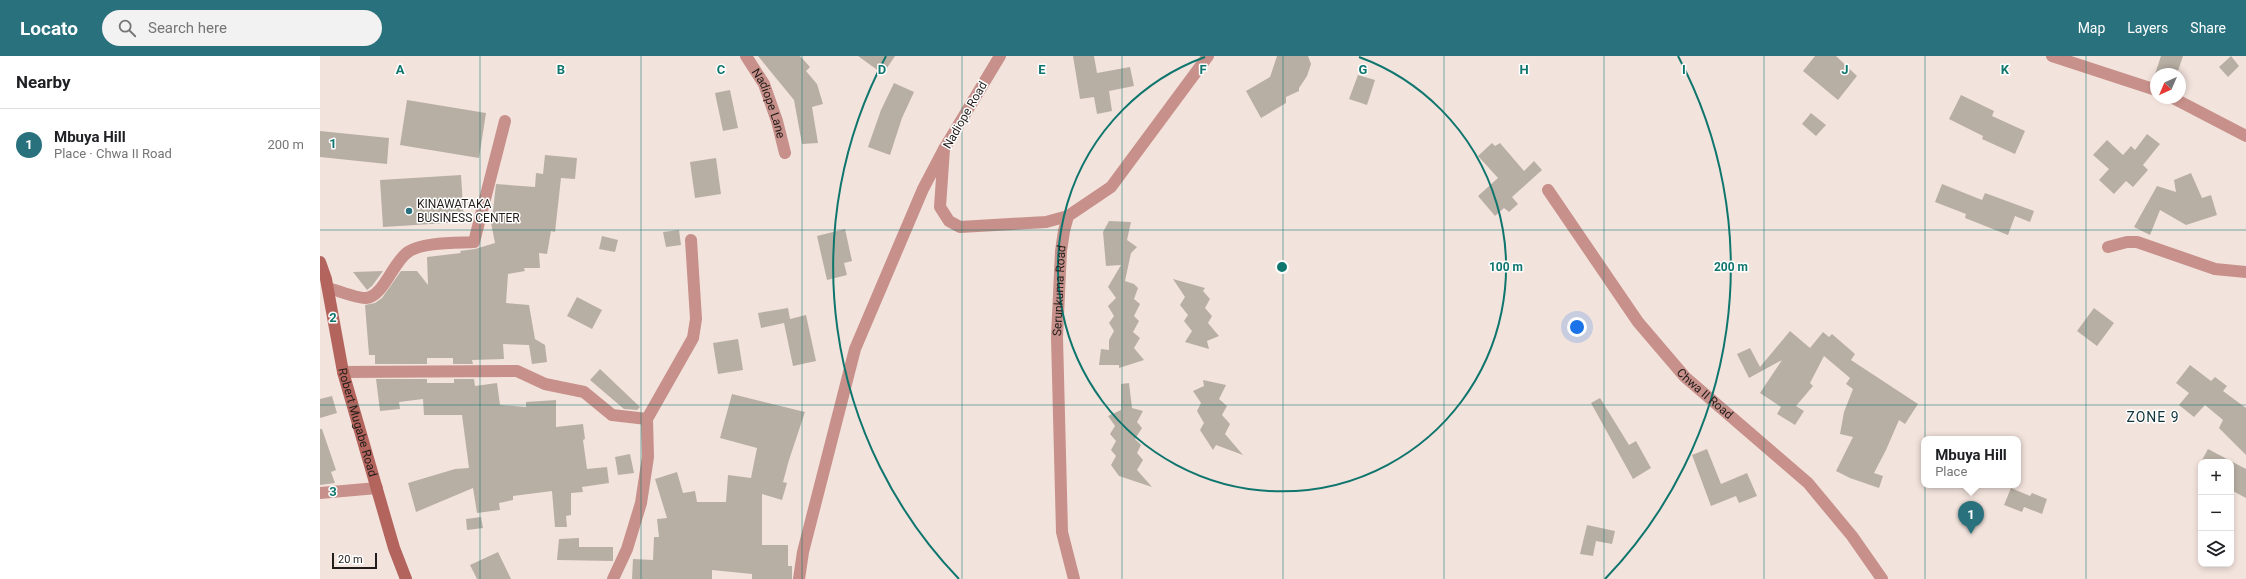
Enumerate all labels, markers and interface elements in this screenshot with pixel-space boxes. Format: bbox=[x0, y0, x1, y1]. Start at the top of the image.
search box bbox=[102, 10, 382, 46]
text: Locato bbox=[20, 17, 78, 40]
icon: search bbox=[116, 17, 138, 39]
text: Search here bbox=[148, 19, 227, 37]
text: Map bbox=[2078, 20, 2105, 36]
text: Layers bbox=[2127, 20, 2168, 36]
text: Share bbox=[2190, 20, 2226, 36]
text: A bbox=[396, 62, 405, 77]
text: B bbox=[557, 62, 565, 77]
text: C bbox=[717, 62, 726, 77]
text: D bbox=[878, 62, 886, 77]
text: E bbox=[1038, 62, 1046, 77]
text: F bbox=[1199, 62, 1207, 77]
text: G bbox=[1359, 62, 1368, 77]
text: H bbox=[1519, 62, 1529, 77]
text: I bbox=[1682, 62, 1686, 77]
text: J bbox=[1841, 62, 1849, 77]
text: K bbox=[2001, 62, 2010, 77]
street label: Nadiope Lane bbox=[749, 66, 788, 140]
north arrow bbox=[2150, 68, 2186, 104]
text: Nearby bbox=[16, 72, 71, 92]
street label: Nadiope Road bbox=[940, 79, 990, 151]
text: Mbuya Hill bbox=[54, 128, 126, 146]
text: 1 bbox=[329, 136, 337, 151]
text: 1 bbox=[25, 137, 33, 152]
text: 200 m bbox=[267, 137, 304, 152]
text: Place · Chwa II Road bbox=[54, 146, 172, 161]
place label: KINAWATAKA BUSINESS CENTER bbox=[417, 197, 520, 225]
marker: KINAWATAKA BUSINESS CENTER bbox=[404, 206, 414, 216]
street label: Serunkuma Road bbox=[1050, 244, 1069, 336]
centre of rings bbox=[1275, 260, 1289, 274]
text: 100 m bbox=[1489, 260, 1523, 274]
text: 200 m bbox=[1714, 260, 1748, 274]
text: 2 bbox=[329, 310, 337, 325]
your location bbox=[1567, 317, 1587, 337]
street label: Chwa II Road bbox=[1674, 366, 1736, 422]
street label: Robert Mugabe Road bbox=[335, 367, 380, 478]
district label: ZONE 9 bbox=[2126, 409, 2180, 425]
popup bbox=[1921, 436, 2021, 488]
text: Mbuya Hill bbox=[1935, 446, 2007, 464]
map controls bbox=[2198, 459, 2234, 567]
button: + bbox=[2198, 459, 2234, 495]
text: Place bbox=[1935, 464, 1967, 479]
text: 3 bbox=[329, 484, 337, 499]
button: − bbox=[2198, 495, 2234, 531]
pin: 1 bbox=[1958, 501, 1984, 534]
button: layers bbox=[2198, 531, 2234, 567]
scale bar bbox=[332, 551, 377, 570]
text: 20 m bbox=[338, 553, 363, 566]

